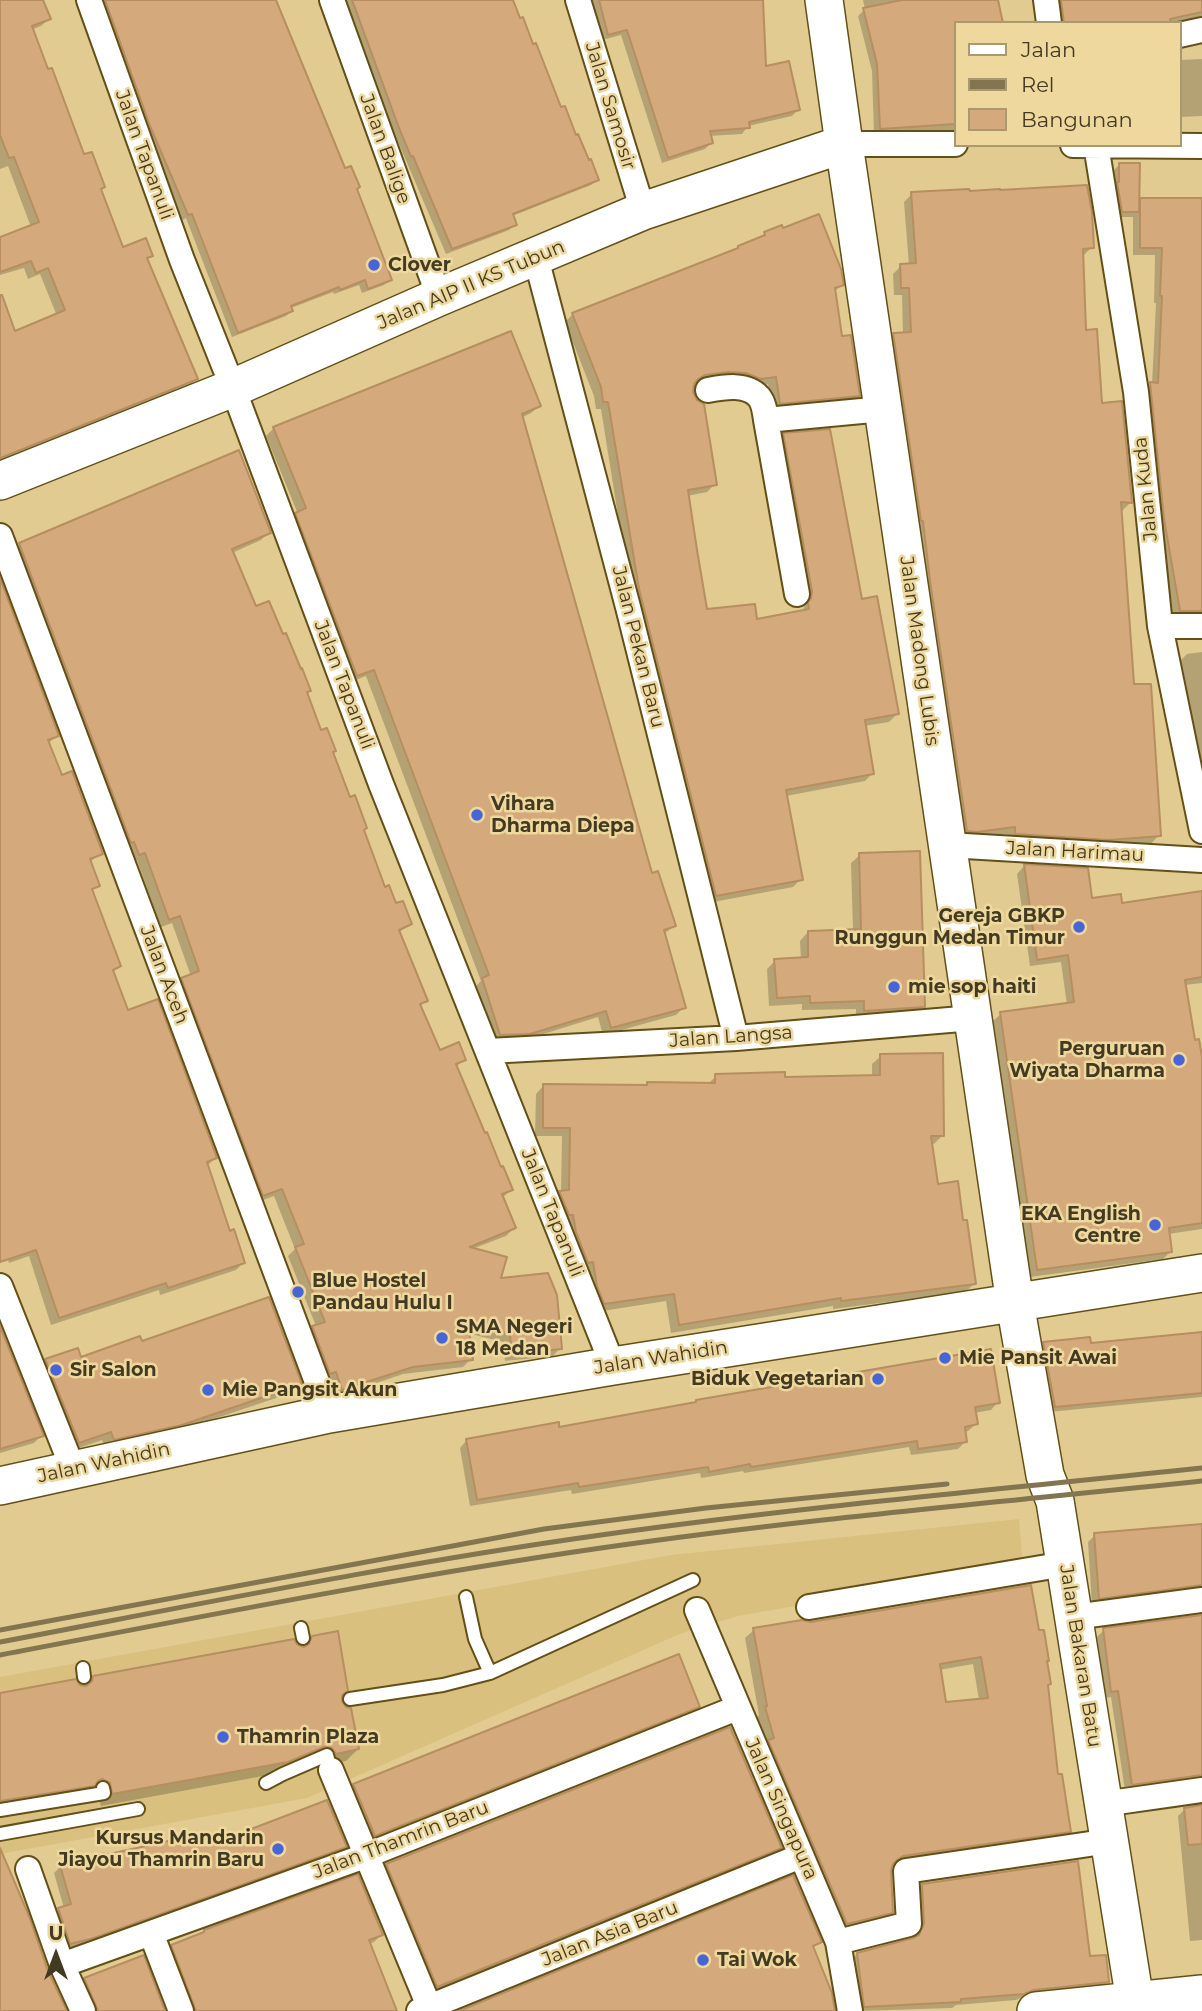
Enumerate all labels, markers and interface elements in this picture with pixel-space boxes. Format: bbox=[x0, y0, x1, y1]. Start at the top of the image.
legend bbox=[954, 21, 1181, 147]
text: Jalan bbox=[1021, 37, 1076, 62]
street label: Jalan Samosir bbox=[580, 40, 640, 172]
text: Rel bbox=[1021, 72, 1055, 97]
street label: Jalan Tapanuli bbox=[110, 87, 178, 223]
street label: Jalan Balige bbox=[355, 91, 415, 207]
text: Bangunan bbox=[1021, 107, 1133, 132]
street label: Jalan AIP II KS Tubun bbox=[374, 235, 568, 335]
place label: Clover bbox=[388, 254, 451, 276]
marker: Clover bbox=[366, 257, 382, 273]
street label: Jalan Kuda bbox=[1129, 436, 1163, 542]
street label: Jalan Madong Lubis bbox=[894, 555, 944, 747]
street label: Jalan Pekan Baru bbox=[607, 564, 669, 730]
street label: Jalan Tapanuli bbox=[309, 617, 379, 753]
place label: Vihara Dharma Diepa bbox=[491, 793, 635, 837]
marker: Vihara Dharma Diepa bbox=[469, 807, 485, 823]
street label: Jalan Harimau bbox=[1005, 837, 1145, 867]
place label: Gereja GBKP Runggun Medan Timur bbox=[834, 905, 1065, 949]
marker: Gereja GBKP Runggun Medan Timur bbox=[1071, 919, 1087, 935]
street label: Jalan Aceh bbox=[135, 923, 193, 1027]
place label: mie sop haiti bbox=[908, 976, 1037, 998]
marker: mie sop haiti bbox=[886, 979, 902, 995]
street label: Jalan Langsa bbox=[669, 1021, 793, 1053]
place label: Perguruan Wiyata Dharma bbox=[1009, 1038, 1165, 1082]
marker: Perguruan Wiyata Dharma bbox=[1171, 1052, 1187, 1068]
street label: Jalan Tapanuli bbox=[516, 1146, 588, 1280]
place label: EKA English Centre bbox=[1021, 1203, 1141, 1247]
marker: EKA English Centre bbox=[1147, 1217, 1163, 1233]
place label: Blue Hostel Pandau Hulu I bbox=[312, 1270, 453, 1314]
marker: Blue Hostel Pandau Hulu I bbox=[290, 1284, 306, 1300]
place label: SMA Negeri 18 Medan bbox=[456, 1316, 573, 1360]
marker: SMA Negeri 18 Medan bbox=[434, 1330, 450, 1346]
street label: Jalan Wahidin bbox=[593, 1336, 729, 1380]
place label: Mie Pansit Awai bbox=[959, 1347, 1117, 1369]
marker: Mie Pansit Awai bbox=[937, 1350, 953, 1366]
place label: Sir Salon bbox=[70, 1359, 157, 1381]
marker: Sir Salon bbox=[48, 1362, 64, 1378]
place label: Biduk Vegetarian bbox=[691, 1368, 864, 1390]
marker: Biduk Vegetarian bbox=[870, 1371, 886, 1387]
place label: Mie Pangsit Akun bbox=[222, 1379, 397, 1401]
marker: Mie Pangsit Akun bbox=[200, 1382, 216, 1398]
street label: Jalan Wahidin bbox=[36, 1438, 172, 1488]
street label: Jalan Bakaran Batu bbox=[1054, 1563, 1106, 1749]
place label: Thamrin Plaza bbox=[237, 1726, 379, 1748]
marker: Thamrin Plaza bbox=[215, 1729, 231, 1745]
street label: Jalan Singapura bbox=[740, 1735, 822, 1883]
street label: Jalan Thamrin Baru bbox=[310, 1796, 492, 1884]
place label: Kursus Mandarin Jiayou Thamrin Baru bbox=[58, 1827, 264, 1871]
marker: Kursus Mandarin Jiayou Thamrin Baru bbox=[270, 1841, 286, 1857]
street label: Jalan Asia Baru bbox=[539, 1896, 681, 1972]
north arrow bbox=[21, 1920, 91, 1990]
text: U bbox=[49, 1922, 63, 1945]
place label: Tai Wok bbox=[717, 1949, 797, 1971]
marker: Tai Wok bbox=[695, 1952, 711, 1968]

